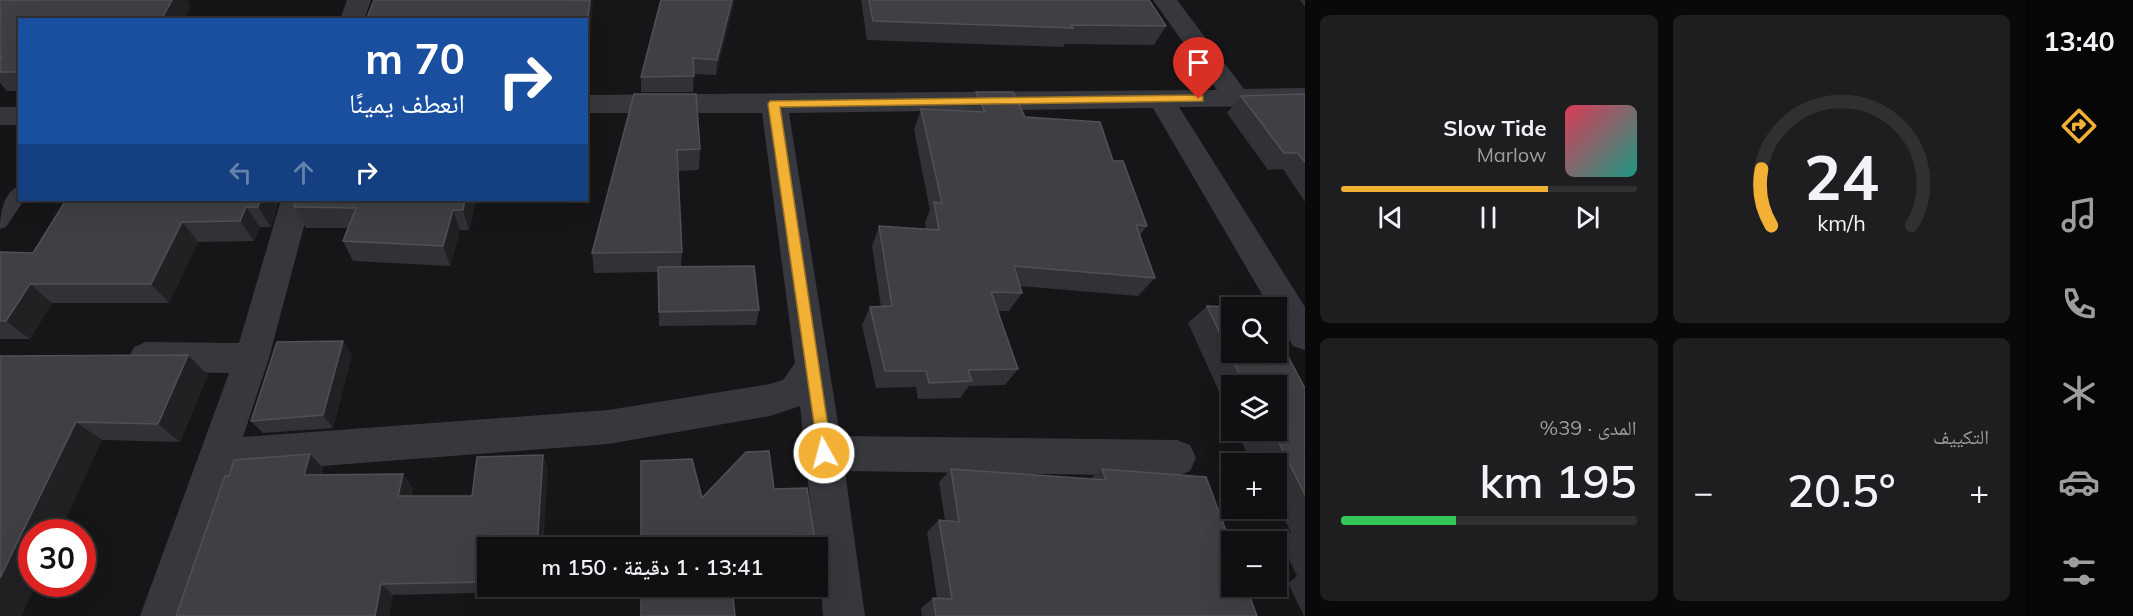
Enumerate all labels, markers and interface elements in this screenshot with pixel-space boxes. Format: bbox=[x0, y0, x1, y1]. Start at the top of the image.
text: 13:40 bbox=[2043, 24, 2115, 58]
text: 70 m bbox=[365, 32, 465, 85]
pin bbox=[1173, 37, 1224, 99]
icon: right bbox=[486, 42, 564, 120]
icon: arrive bbox=[1182, 46, 1215, 79]
text: انعطف يمينًا bbox=[349, 86, 465, 120]
icon: directions bbox=[2058, 105, 2100, 147]
text: Slow Tide bbox=[1443, 114, 1547, 142]
text: 24 bbox=[1804, 137, 1879, 216]
text: Marlow bbox=[1477, 142, 1547, 167]
icon: left bbox=[224, 156, 257, 189]
icon: ahead bbox=[287, 156, 320, 189]
icon: right bbox=[350, 156, 383, 189]
icon: music bbox=[2058, 194, 2100, 236]
icon: previous bbox=[1374, 201, 1407, 234]
icon: pause bbox=[1472, 201, 1505, 234]
icon: next bbox=[1571, 201, 1604, 234]
text: km/h bbox=[1817, 210, 1865, 237]
icon: phone bbox=[2058, 283, 2100, 325]
map controls bbox=[1221, 297, 1287, 597]
button: search bbox=[1221, 297, 1287, 363]
icon: climate bbox=[2058, 372, 2100, 414]
button: layers bbox=[1221, 375, 1287, 441]
text: المدى · 39% bbox=[1540, 415, 1637, 440]
position arrow bbox=[792, 421, 856, 485]
text: التكييف bbox=[1933, 424, 1989, 449]
button: + bbox=[1221, 453, 1287, 519]
text: 195 km bbox=[1480, 453, 1637, 509]
icon: car bbox=[2058, 461, 2100, 503]
text: 20.5° bbox=[1787, 462, 1896, 518]
text: − bbox=[1694, 471, 1713, 512]
text: + bbox=[1969, 471, 1989, 512]
speed limit sign: 30 bbox=[18, 519, 96, 597]
button: − bbox=[1221, 531, 1287, 597]
icon: filters bbox=[2058, 550, 2100, 592]
text: 13:41 · 1 دقيقة · 150 m bbox=[542, 553, 763, 581]

